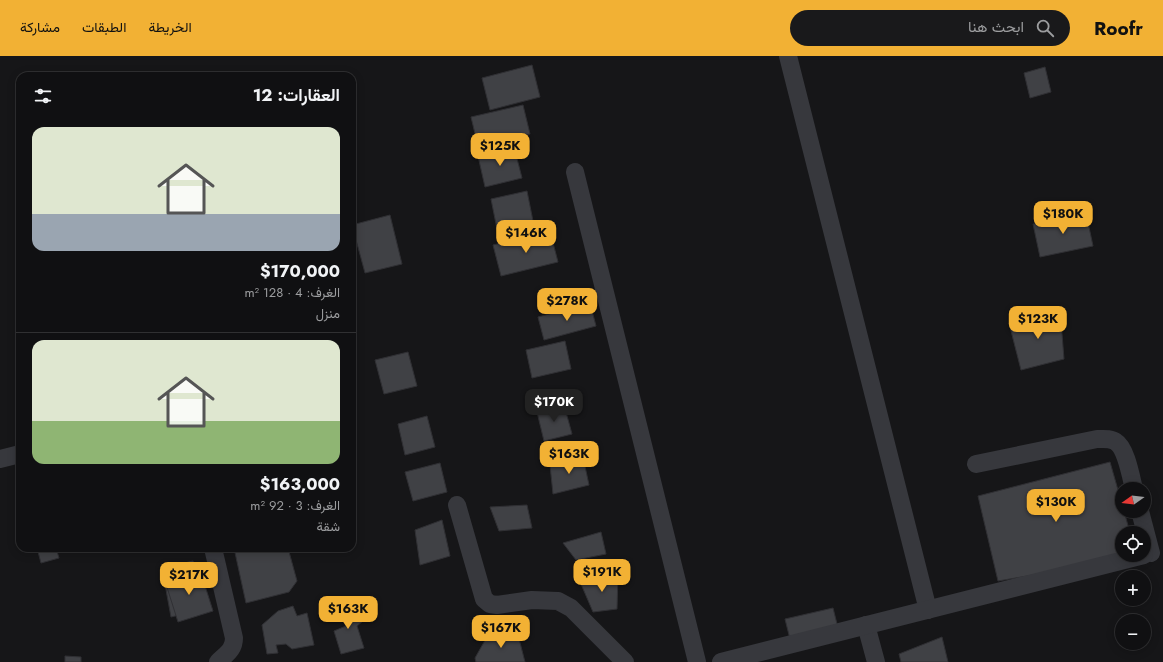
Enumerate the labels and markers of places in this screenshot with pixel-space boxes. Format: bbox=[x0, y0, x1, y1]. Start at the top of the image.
pin: $125K bbox=[472, 133, 528, 167]
pin: $180K bbox=[1035, 201, 1091, 235]
pin: $146K bbox=[498, 220, 554, 254]
pin: $278K bbox=[539, 288, 595, 322]
pin: $123K bbox=[1010, 306, 1066, 340]
pin: $170K bbox=[526, 389, 582, 423]
pin: $163K bbox=[541, 441, 597, 475]
pin: $130K bbox=[1028, 489, 1084, 523]
pin: $191K bbox=[574, 559, 630, 593]
pin: $217K bbox=[161, 562, 217, 596]
pin: $163K bbox=[320, 596, 376, 630]
pin: $167K bbox=[473, 615, 529, 649]

